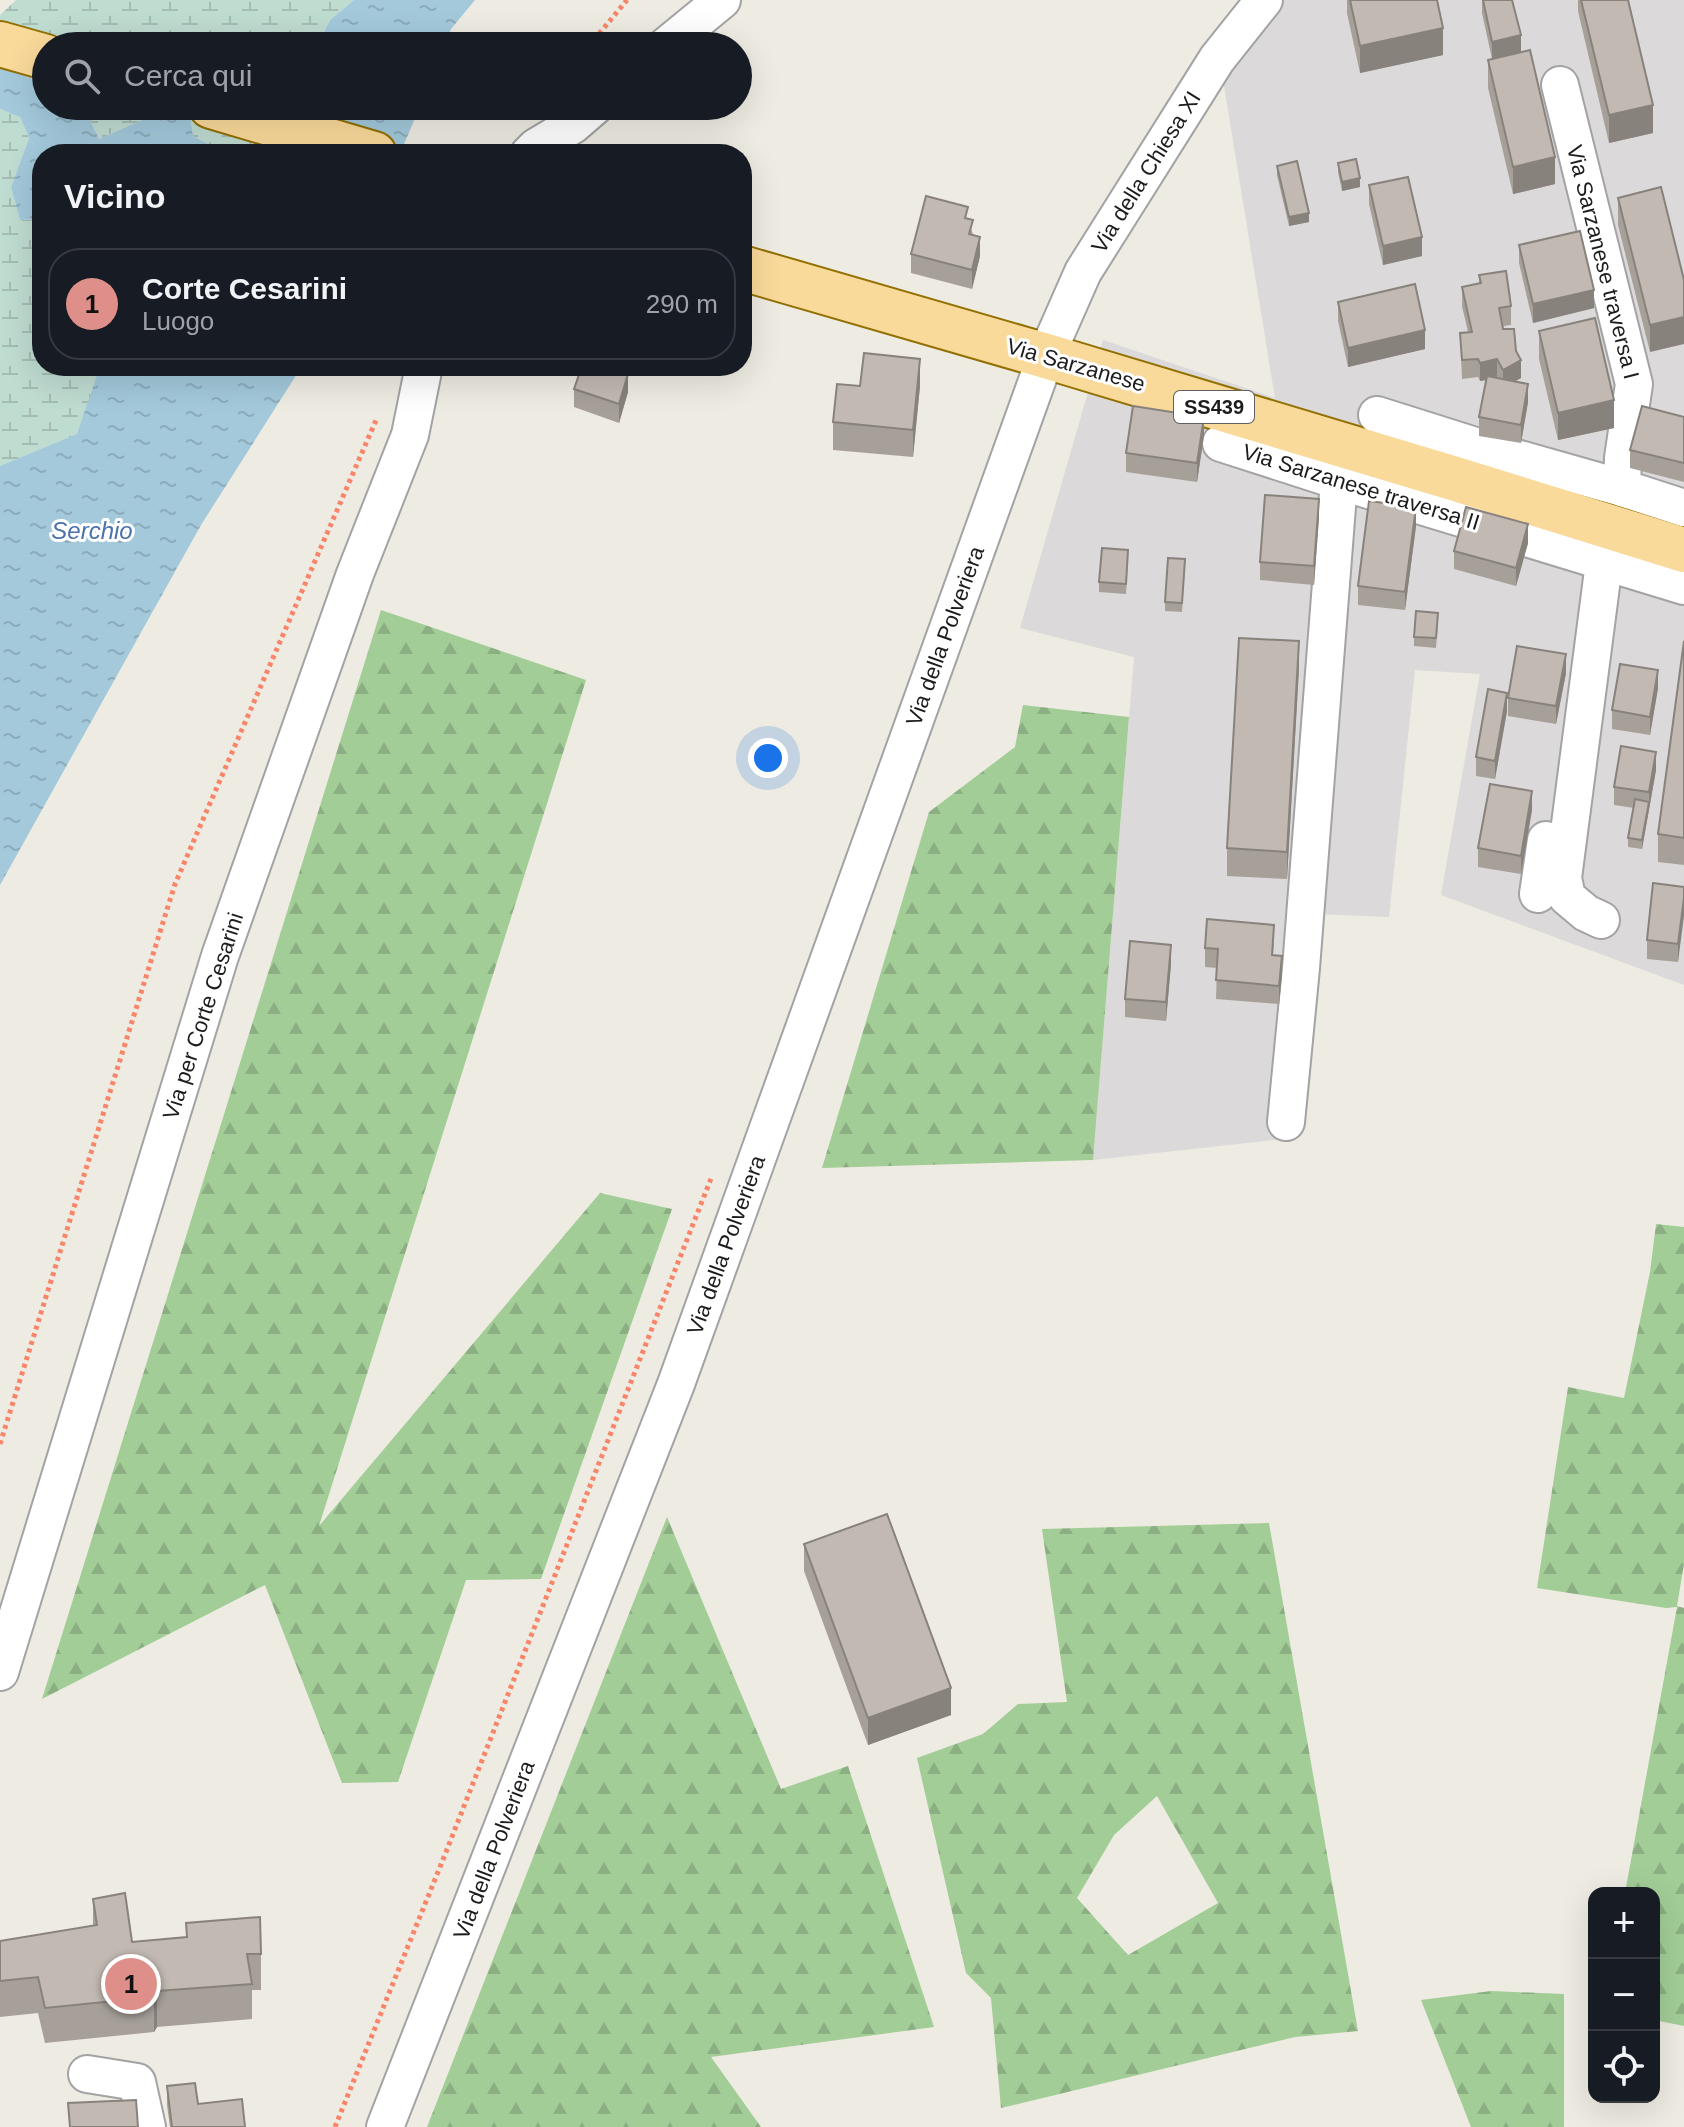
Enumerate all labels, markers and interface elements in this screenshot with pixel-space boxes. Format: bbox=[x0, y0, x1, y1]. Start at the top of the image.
search box bbox=[32, 32, 752, 120]
icon: search bbox=[60, 54, 104, 98]
text: Cerca qui bbox=[124, 59, 252, 92]
street label: Via della Chiesa XI bbox=[1086, 87, 1206, 257]
street label: Via Sarzanese traversa I bbox=[1562, 142, 1644, 382]
text: Vicino bbox=[64, 177, 165, 215]
text: Corte Cesarini bbox=[142, 272, 347, 305]
text: 1 bbox=[85, 289, 99, 319]
text: 290 m bbox=[646, 289, 718, 319]
text: Luogo bbox=[142, 306, 214, 336]
street label: Via Sarzanese bbox=[1004, 333, 1148, 397]
road number: SS439 bbox=[1174, 391, 1254, 423]
street label: Via Sarzanese traversa II bbox=[1239, 439, 1483, 535]
water label: Serchio bbox=[51, 517, 133, 544]
street label: Via della Polveriera bbox=[901, 542, 989, 729]
your location bbox=[748, 738, 788, 778]
street label: Via per Corte Cesarini bbox=[158, 909, 248, 1123]
street label: Via della Polveriera bbox=[682, 1151, 770, 1338]
street label: Via della Polveriera bbox=[448, 1757, 540, 1943]
map controls bbox=[1588, 1887, 1660, 2103]
button: + bbox=[1588, 1887, 1660, 1959]
pin: 1 bbox=[105, 1954, 157, 2014]
button: − bbox=[1588, 1959, 1660, 2031]
button: locate bbox=[1588, 2031, 1660, 2103]

